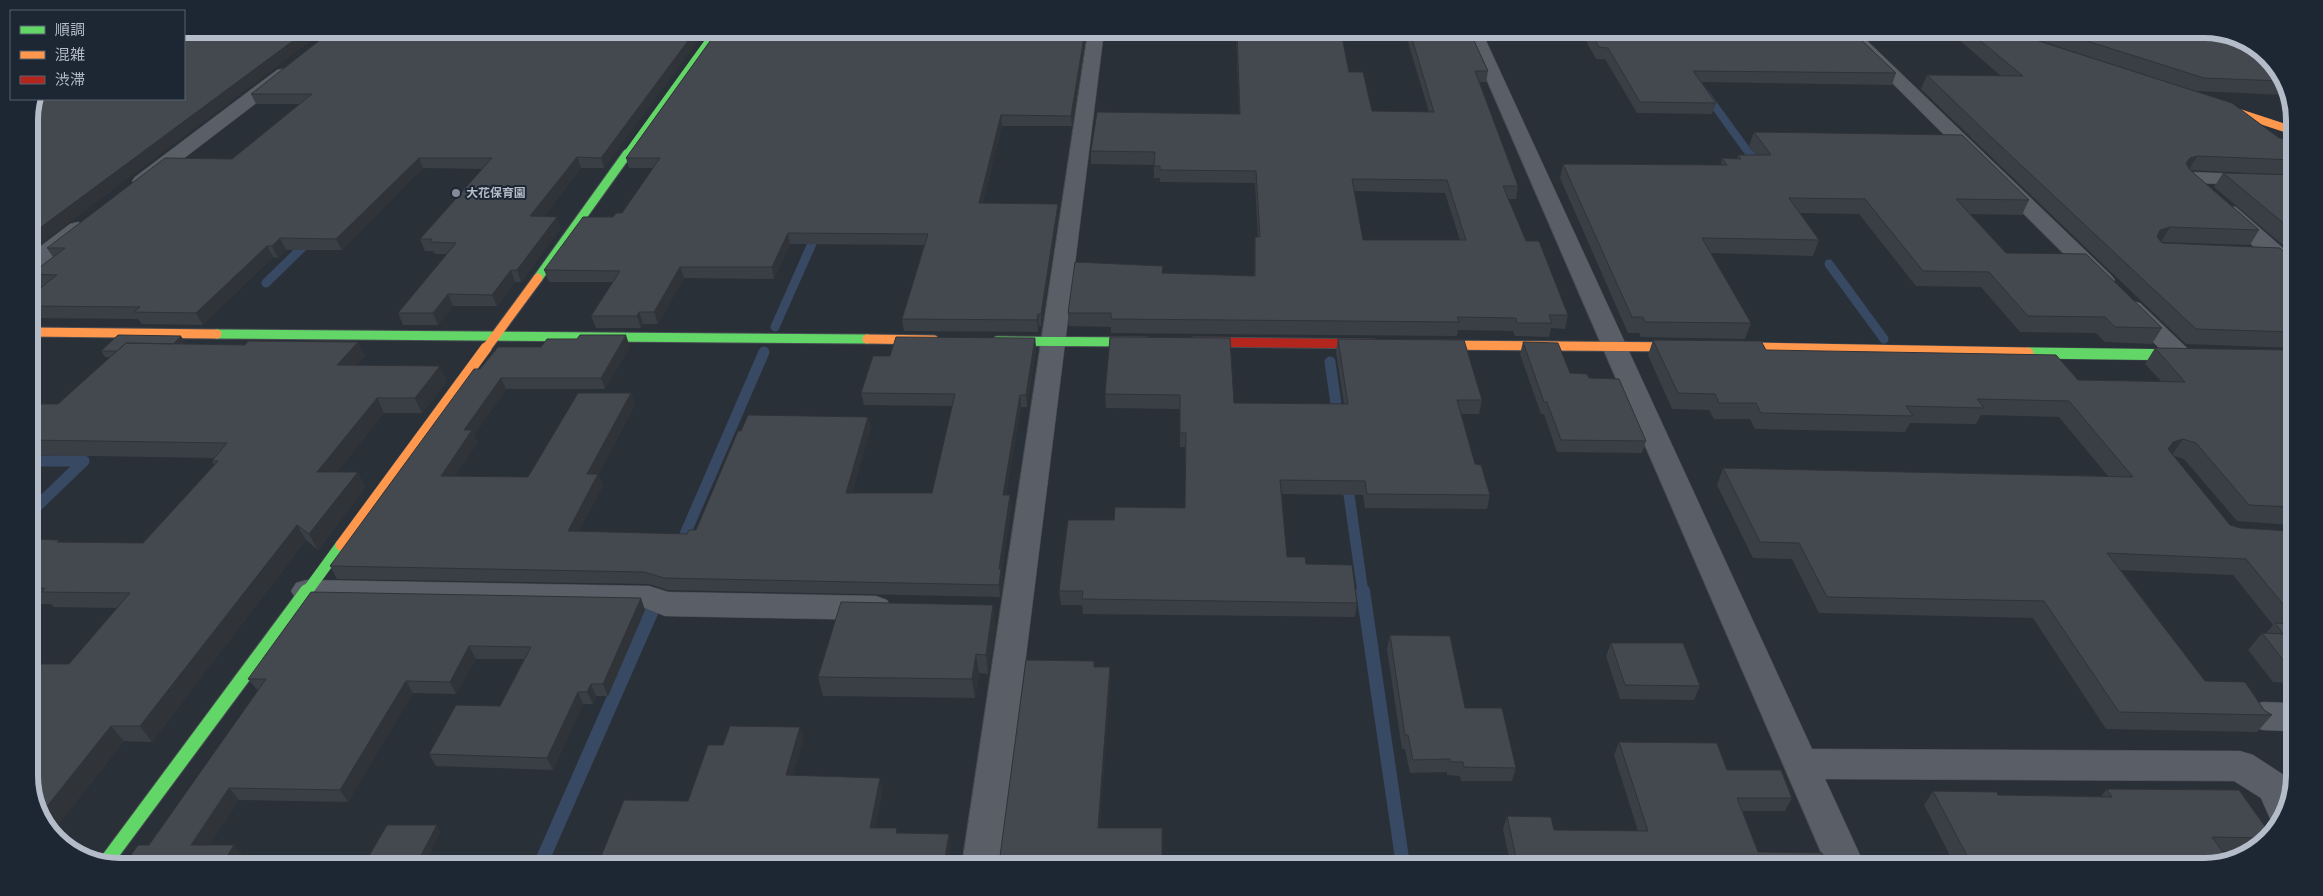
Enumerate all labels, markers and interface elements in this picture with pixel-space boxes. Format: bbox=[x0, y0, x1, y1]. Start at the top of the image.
legend bbox=[10, 10, 185, 100]
text: 順調 bbox=[55, 20, 85, 41]
text: 混雑 bbox=[55, 45, 85, 66]
text: 渋滞 bbox=[55, 70, 85, 91]
place label: 大花保育園 bbox=[466, 185, 526, 202]
marker: 大花保育園 bbox=[450, 187, 462, 199]

